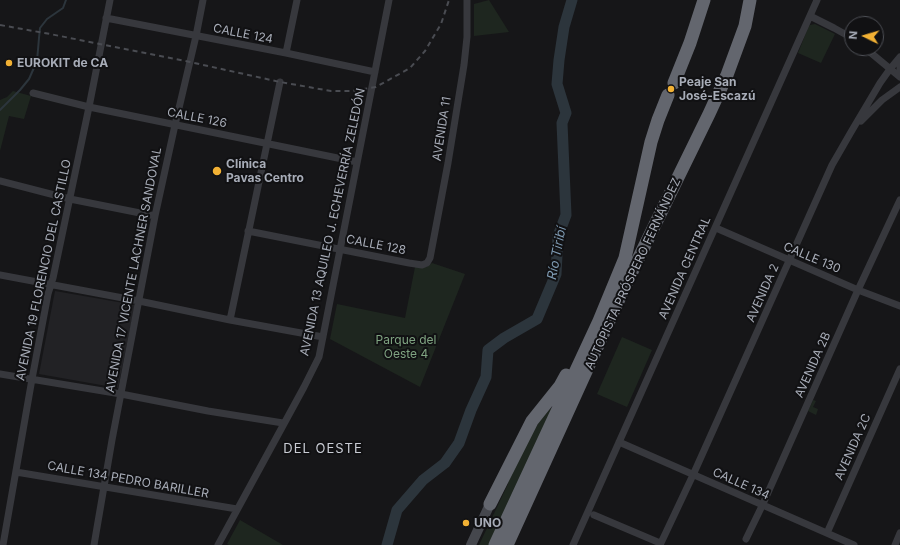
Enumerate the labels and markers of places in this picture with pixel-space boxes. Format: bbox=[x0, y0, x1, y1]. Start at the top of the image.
place label: EUROKIT de CA bbox=[17, 56, 108, 70]
marker: EUROKIT de CA bbox=[4, 58, 14, 68]
place label: Peaje San José-Escazú bbox=[679, 75, 755, 103]
marker: Peaje San José-Escazú bbox=[666, 84, 676, 94]
place label: Clínica Pavas Centro bbox=[226, 157, 304, 185]
marker: Clínica Pavas Centro bbox=[211, 165, 223, 177]
place label: UNO bbox=[474, 516, 501, 530]
marker: UNO bbox=[461, 518, 471, 528]

